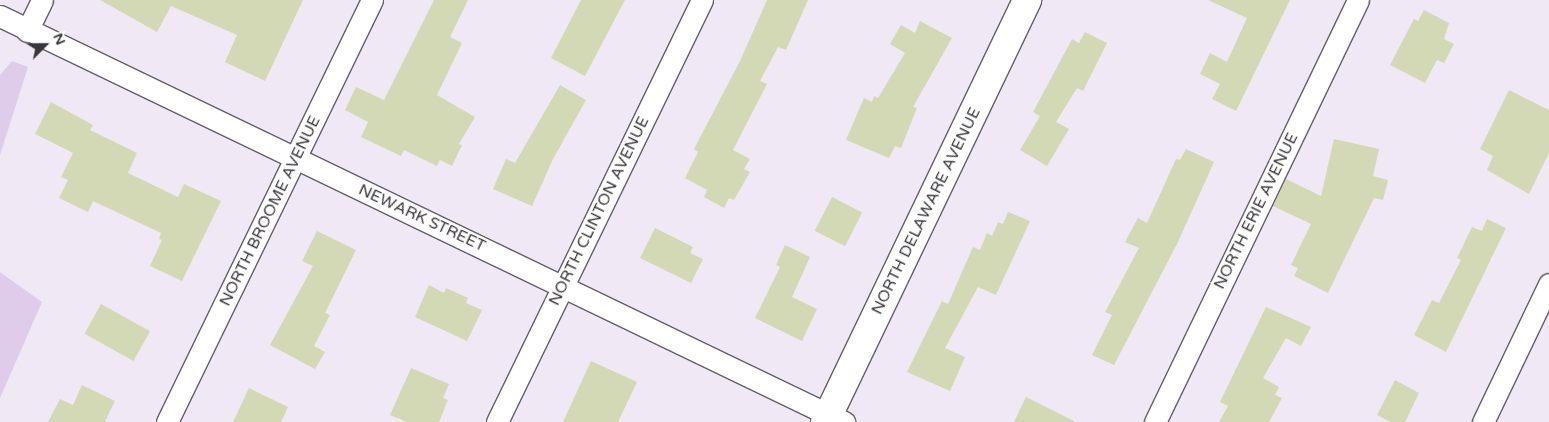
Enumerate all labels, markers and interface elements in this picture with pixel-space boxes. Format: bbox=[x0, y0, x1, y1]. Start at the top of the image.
north arrow bbox=[20, 20, 70, 70]
text: N bbox=[49, 30, 69, 47]
street label: NORTH DELAWARE AVENUE bbox=[867, 104, 985, 318]
street label: NORTH BROOME AVENUE bbox=[216, 113, 324, 309]
street label: NORTH CLINTON AVENUE bbox=[545, 113, 653, 309]
street label: NORTH ERIE AVENUE bbox=[1210, 130, 1302, 292]
street label: NEWARK STREET bbox=[355, 180, 489, 256]

